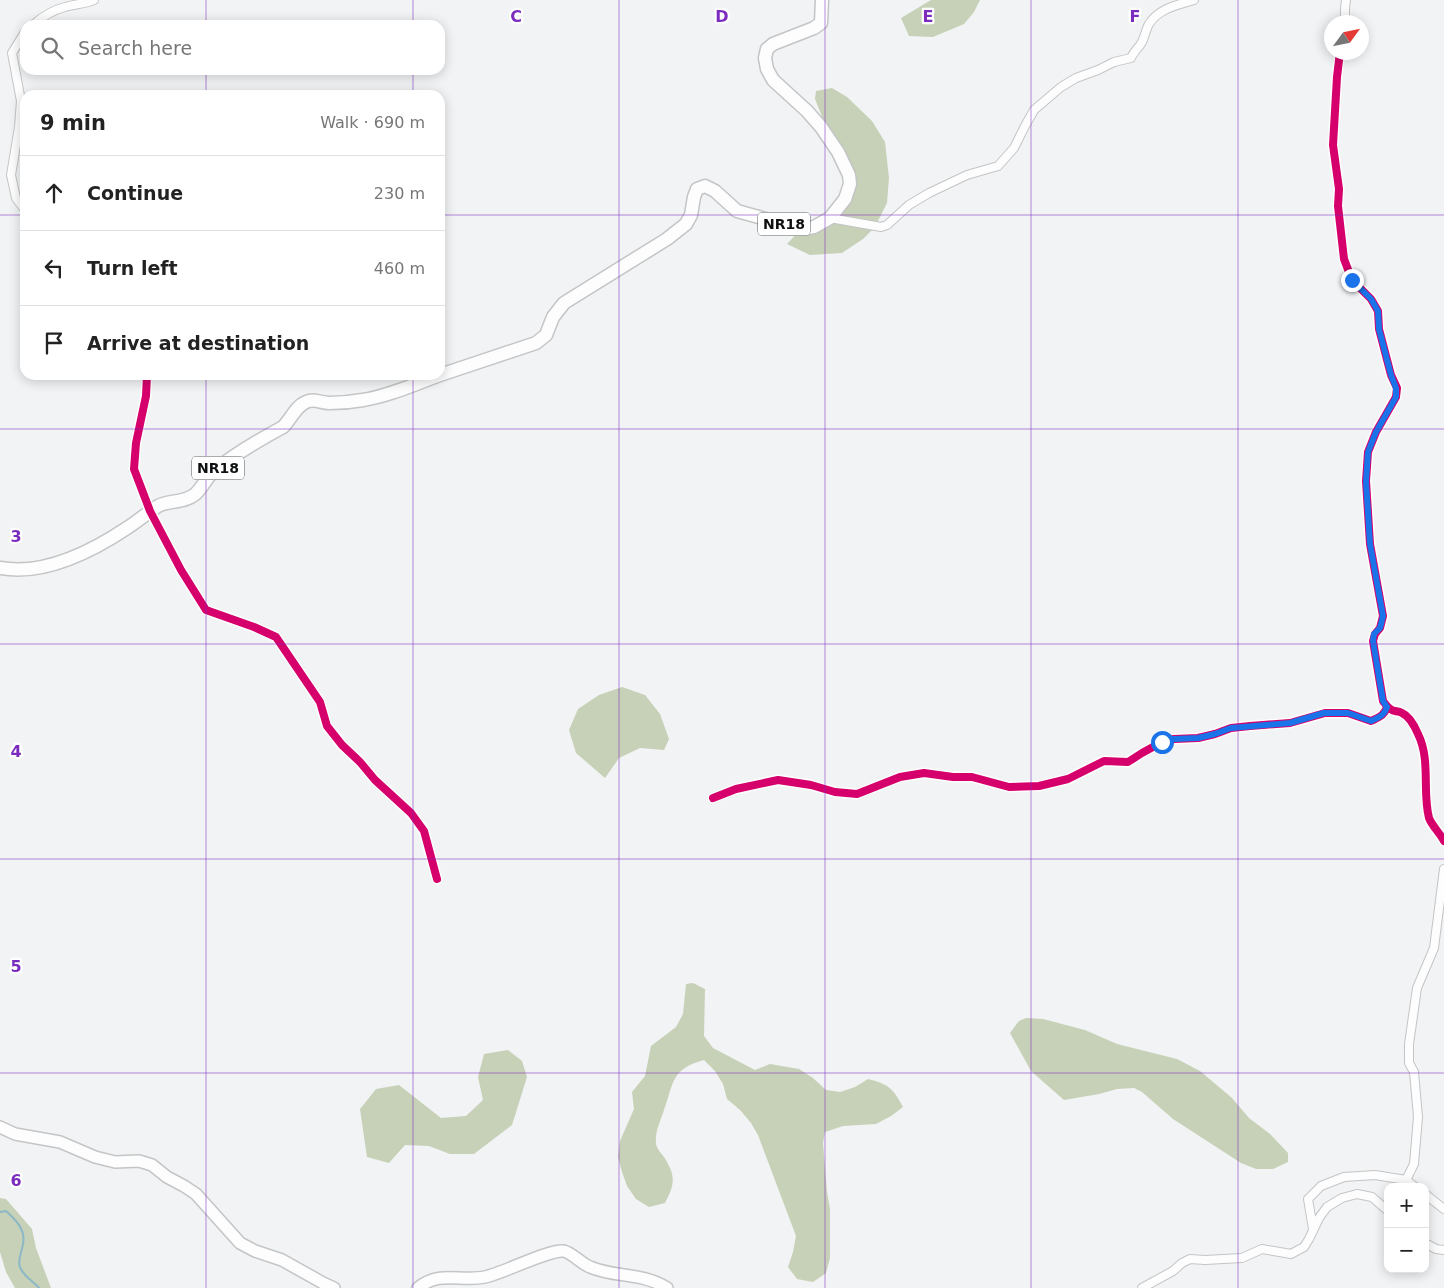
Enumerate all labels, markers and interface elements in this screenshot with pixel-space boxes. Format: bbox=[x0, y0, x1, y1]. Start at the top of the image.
text: C bbox=[510, 7, 522, 26]
text: D bbox=[715, 7, 729, 26]
text: E bbox=[923, 7, 933, 26]
text: F bbox=[1130, 7, 1140, 26]
north arrow bbox=[1324, 15, 1369, 60]
search box bbox=[20, 20, 445, 75]
icon: search bbox=[38, 34, 66, 62]
text: Search here bbox=[78, 37, 192, 59]
text: 9 min bbox=[40, 111, 106, 135]
text: Walk · 690 m bbox=[320, 113, 425, 132]
icon: ahead bbox=[40, 179, 68, 207]
text: Continue bbox=[87, 182, 183, 204]
text: 230 m bbox=[374, 184, 425, 203]
road number: NR18 bbox=[758, 212, 810, 235]
icon: left bbox=[40, 254, 68, 282]
text: Turn left bbox=[87, 257, 178, 279]
text: 460 m bbox=[374, 259, 425, 278]
route end bbox=[1341, 269, 1364, 292]
icon: arrive bbox=[40, 329, 68, 357]
text: Arrive at destination bbox=[87, 332, 309, 354]
road number: NR18 bbox=[192, 456, 244, 479]
text: 3 bbox=[10, 527, 22, 546]
route start bbox=[1151, 731, 1174, 754]
text: 4 bbox=[10, 742, 22, 761]
text: 5 bbox=[10, 957, 22, 976]
text: 6 bbox=[10, 1171, 22, 1190]
map controls bbox=[1384, 1183, 1429, 1273]
button: + bbox=[1384, 1183, 1429, 1228]
button: − bbox=[1384, 1228, 1429, 1273]

